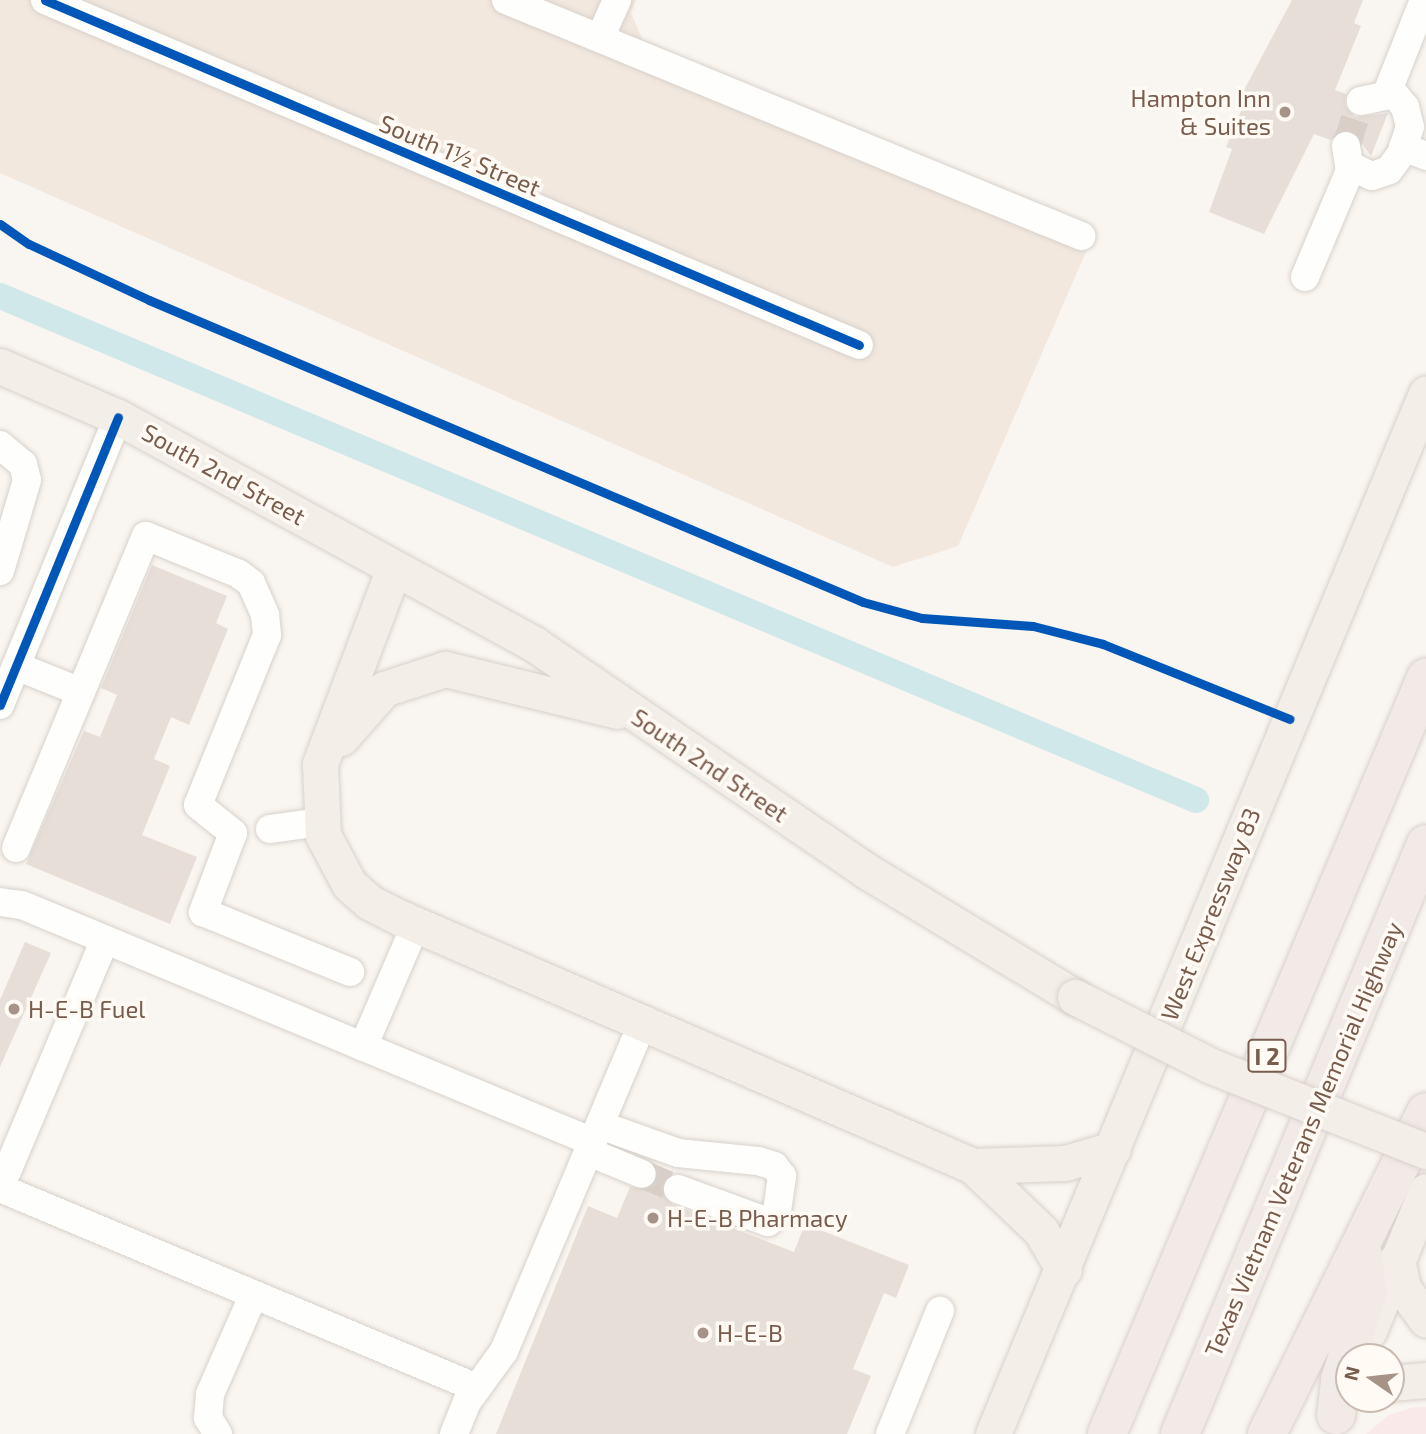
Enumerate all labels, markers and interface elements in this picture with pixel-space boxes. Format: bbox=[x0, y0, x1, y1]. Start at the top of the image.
place label: Hampton Inn & Suites bbox=[1131, 84, 1271, 140]
marker: Hampton Inn & Suites bbox=[1277, 104, 1293, 120]
street label: South 1½ Street bbox=[375, 108, 545, 202]
street label: South 2nd Street bbox=[137, 417, 311, 531]
street label: South 2nd Street bbox=[626, 702, 794, 828]
street label: West Expressway 83 bbox=[1154, 803, 1266, 1025]
street label: Texas Vietnam Veterans Memorial Highway bbox=[1198, 916, 1408, 1362]
place label: H-E-B Fuel bbox=[28, 995, 145, 1023]
marker: H-E-B Fuel bbox=[6, 1001, 22, 1017]
road number: I 2 bbox=[1246, 1036, 1288, 1076]
place label: H-E-B Pharmacy bbox=[667, 1204, 848, 1232]
marker: H-E-B Pharmacy bbox=[645, 1210, 661, 1226]
place label: H-E-B bbox=[717, 1319, 783, 1347]
marker: H-E-B bbox=[695, 1325, 711, 1341]
north arrow bbox=[1335, 1343, 1405, 1413]
text: N bbox=[1338, 1364, 1364, 1383]

